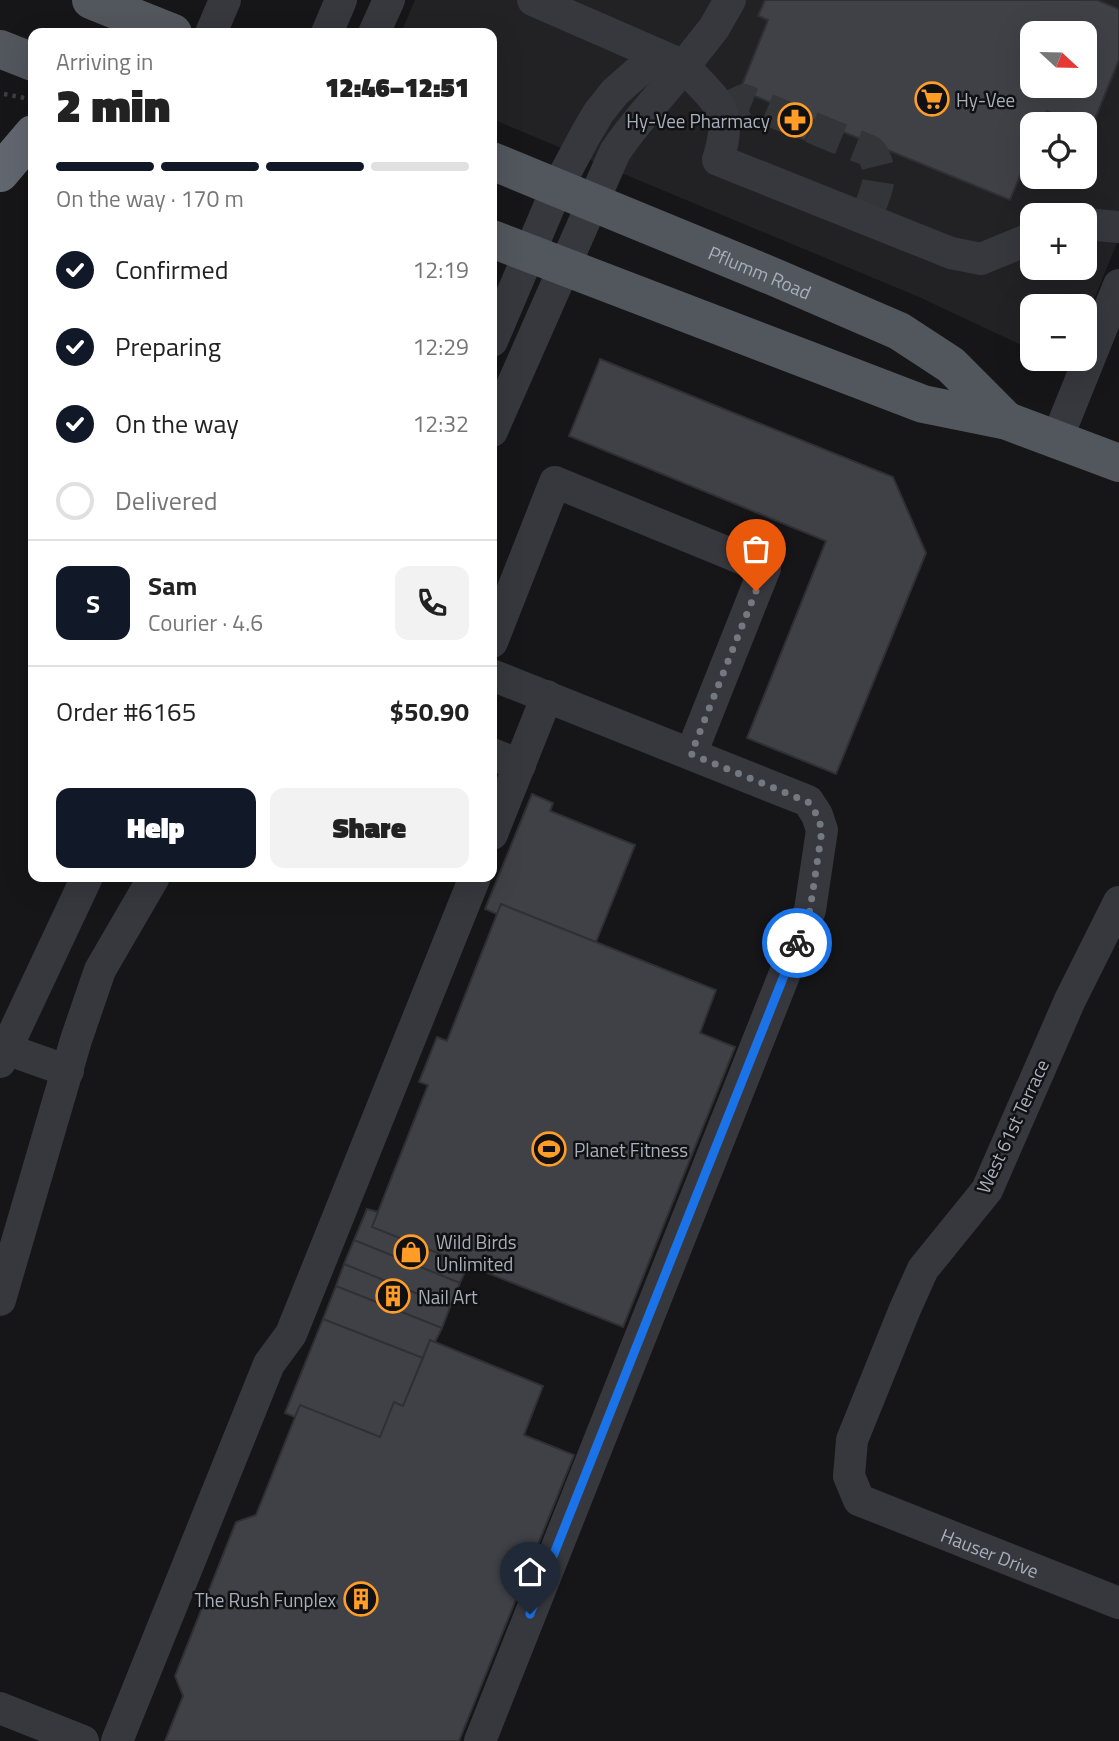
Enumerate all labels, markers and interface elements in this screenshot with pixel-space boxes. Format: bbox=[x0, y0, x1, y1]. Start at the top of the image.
north arrow bbox=[1020, 21, 1097, 98]
map controls bbox=[1020, 21, 1097, 371]
text: Arriving in bbox=[56, 44, 153, 79]
text: 12:46–12:51 bbox=[325, 68, 469, 107]
text: 2 min bbox=[56, 70, 170, 140]
supermarket icon: Hy-Vee bbox=[913, 80, 951, 118]
place label: Hy-Vee bbox=[956, 85, 1015, 114]
pharmacy icon: Hy-Vee Pharmacy bbox=[776, 101, 814, 139]
place label: Hy-Vee Pharmacy bbox=[626, 106, 770, 135]
button: locate bbox=[1020, 112, 1097, 189]
text: On the way · 170 m bbox=[56, 181, 244, 216]
button: + bbox=[1020, 203, 1097, 280]
street label: Pflumm Road bbox=[704, 237, 816, 306]
text: Confirmed bbox=[115, 250, 229, 289]
icon: check bbox=[56, 251, 94, 289]
text: 12:19 bbox=[412, 252, 469, 287]
button: − bbox=[1020, 294, 1097, 371]
text: Preparing bbox=[115, 327, 221, 366]
icon: check bbox=[56, 328, 94, 366]
text: 12:29 bbox=[412, 329, 469, 364]
text: On the way bbox=[115, 404, 239, 443]
icon: check bbox=[56, 405, 94, 443]
text: 12:32 bbox=[412, 406, 469, 441]
text: Delivered bbox=[115, 481, 218, 520]
pin bbox=[726, 519, 786, 591]
icon: bag bbox=[737, 530, 775, 568]
text: Sam bbox=[148, 566, 197, 605]
button: phone bbox=[395, 566, 469, 640]
text: S bbox=[86, 584, 100, 623]
text: Courier · 4.6 bbox=[148, 605, 263, 640]
text: Order #6165 bbox=[56, 692, 196, 731]
text: $50.90 bbox=[390, 692, 469, 731]
button: Help bbox=[56, 788, 256, 868]
button: Share bbox=[270, 788, 469, 868]
courier bbox=[762, 908, 832, 978]
icon: bike bbox=[778, 924, 816, 962]
street label: West 61st Terrace bbox=[968, 1054, 1056, 1198]
sports icon: Planet Fitness bbox=[530, 1130, 568, 1168]
place label: Planet Fitness bbox=[574, 1135, 688, 1164]
place label: Wild Birds Unlimited bbox=[436, 1227, 517, 1278]
shop icon: Wild Birds Unlimited bbox=[392, 1233, 430, 1271]
building icon: Nail Art bbox=[374, 1277, 412, 1315]
place label: Nail Art bbox=[418, 1282, 478, 1311]
street label: Hauser Drive bbox=[937, 1519, 1044, 1584]
pin bbox=[500, 1542, 560, 1614]
icon: home bbox=[511, 1553, 549, 1591]
building icon: The Rush Funplex bbox=[342, 1580, 380, 1618]
place label: The Rush Funplex bbox=[195, 1585, 336, 1614]

